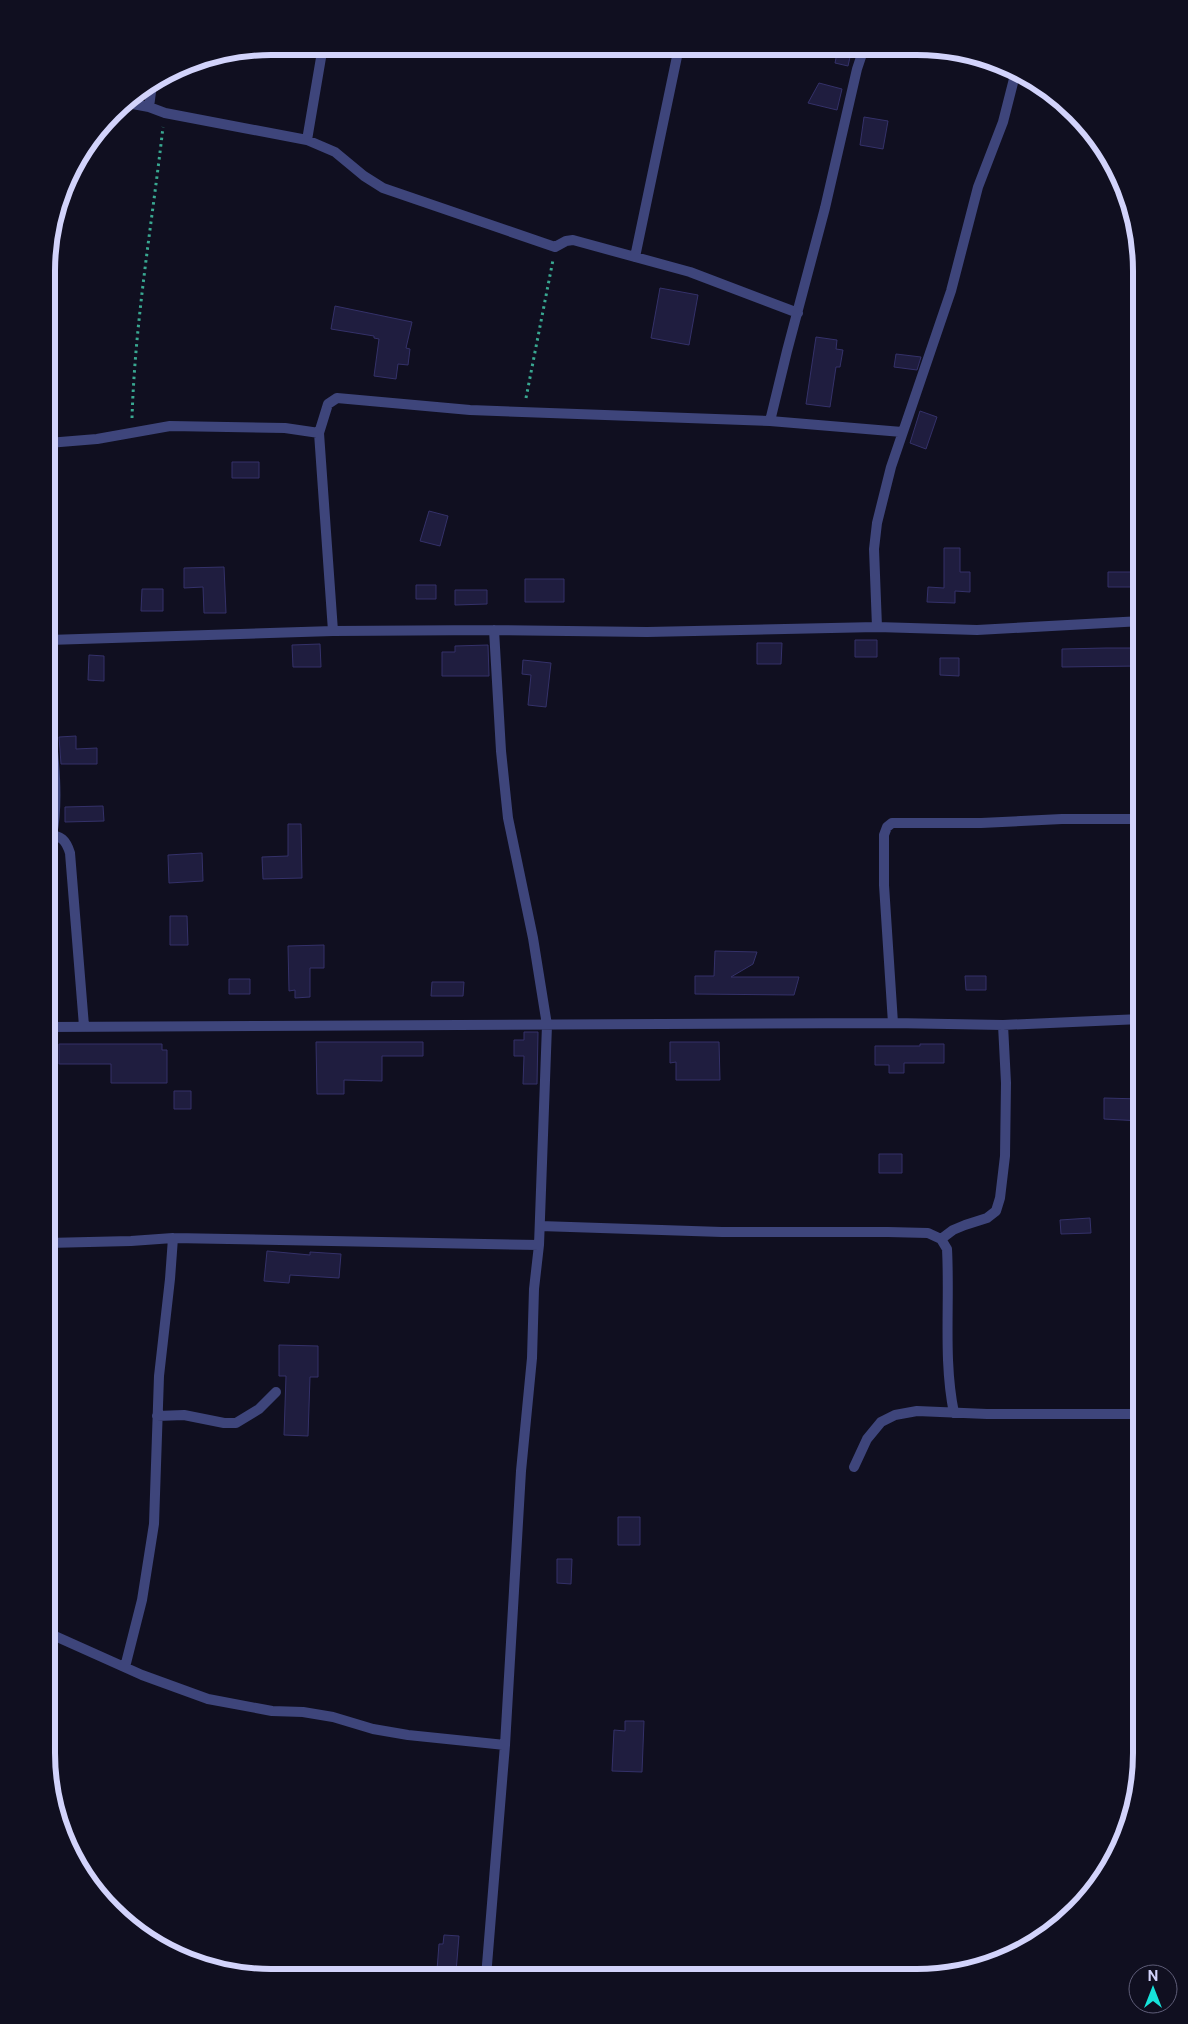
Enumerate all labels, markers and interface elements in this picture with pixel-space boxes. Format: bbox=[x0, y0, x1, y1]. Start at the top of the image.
north arrow bbox=[1128, 1964, 1178, 2014]
text: N bbox=[1148, 1968, 1158, 1984]

